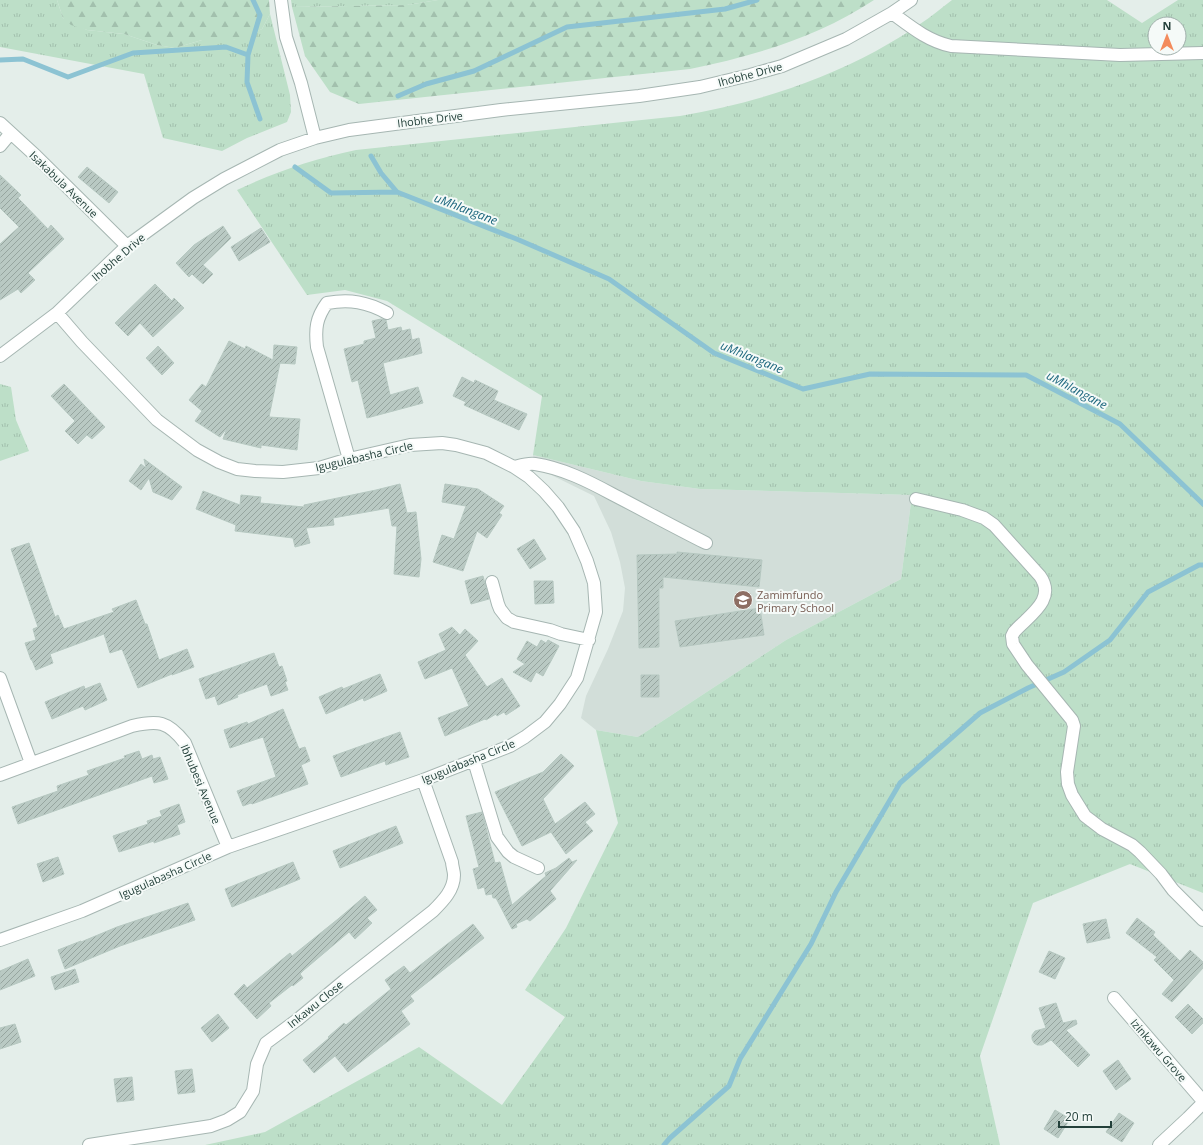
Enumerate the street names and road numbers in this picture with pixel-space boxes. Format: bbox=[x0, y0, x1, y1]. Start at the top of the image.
street label: Ihobhe Drive bbox=[716, 58, 784, 90]
street label: Ihobhe Drive bbox=[396, 108, 464, 130]
street label: Isakabula Avenue bbox=[26, 147, 102, 221]
street label: Ihobhe Drive bbox=[88, 230, 148, 284]
street label: Igugulabasha Circle bbox=[314, 437, 414, 475]
street label: Igugulabasha Circle bbox=[419, 735, 517, 787]
street label: Ibhubesi Avenue bbox=[177, 742, 225, 826]
street label: Igugulabasha Circle bbox=[116, 848, 214, 902]
street label: Inkawu Close bbox=[284, 977, 346, 1031]
street label: Izinkawu Grove bbox=[1128, 1015, 1190, 1085]

